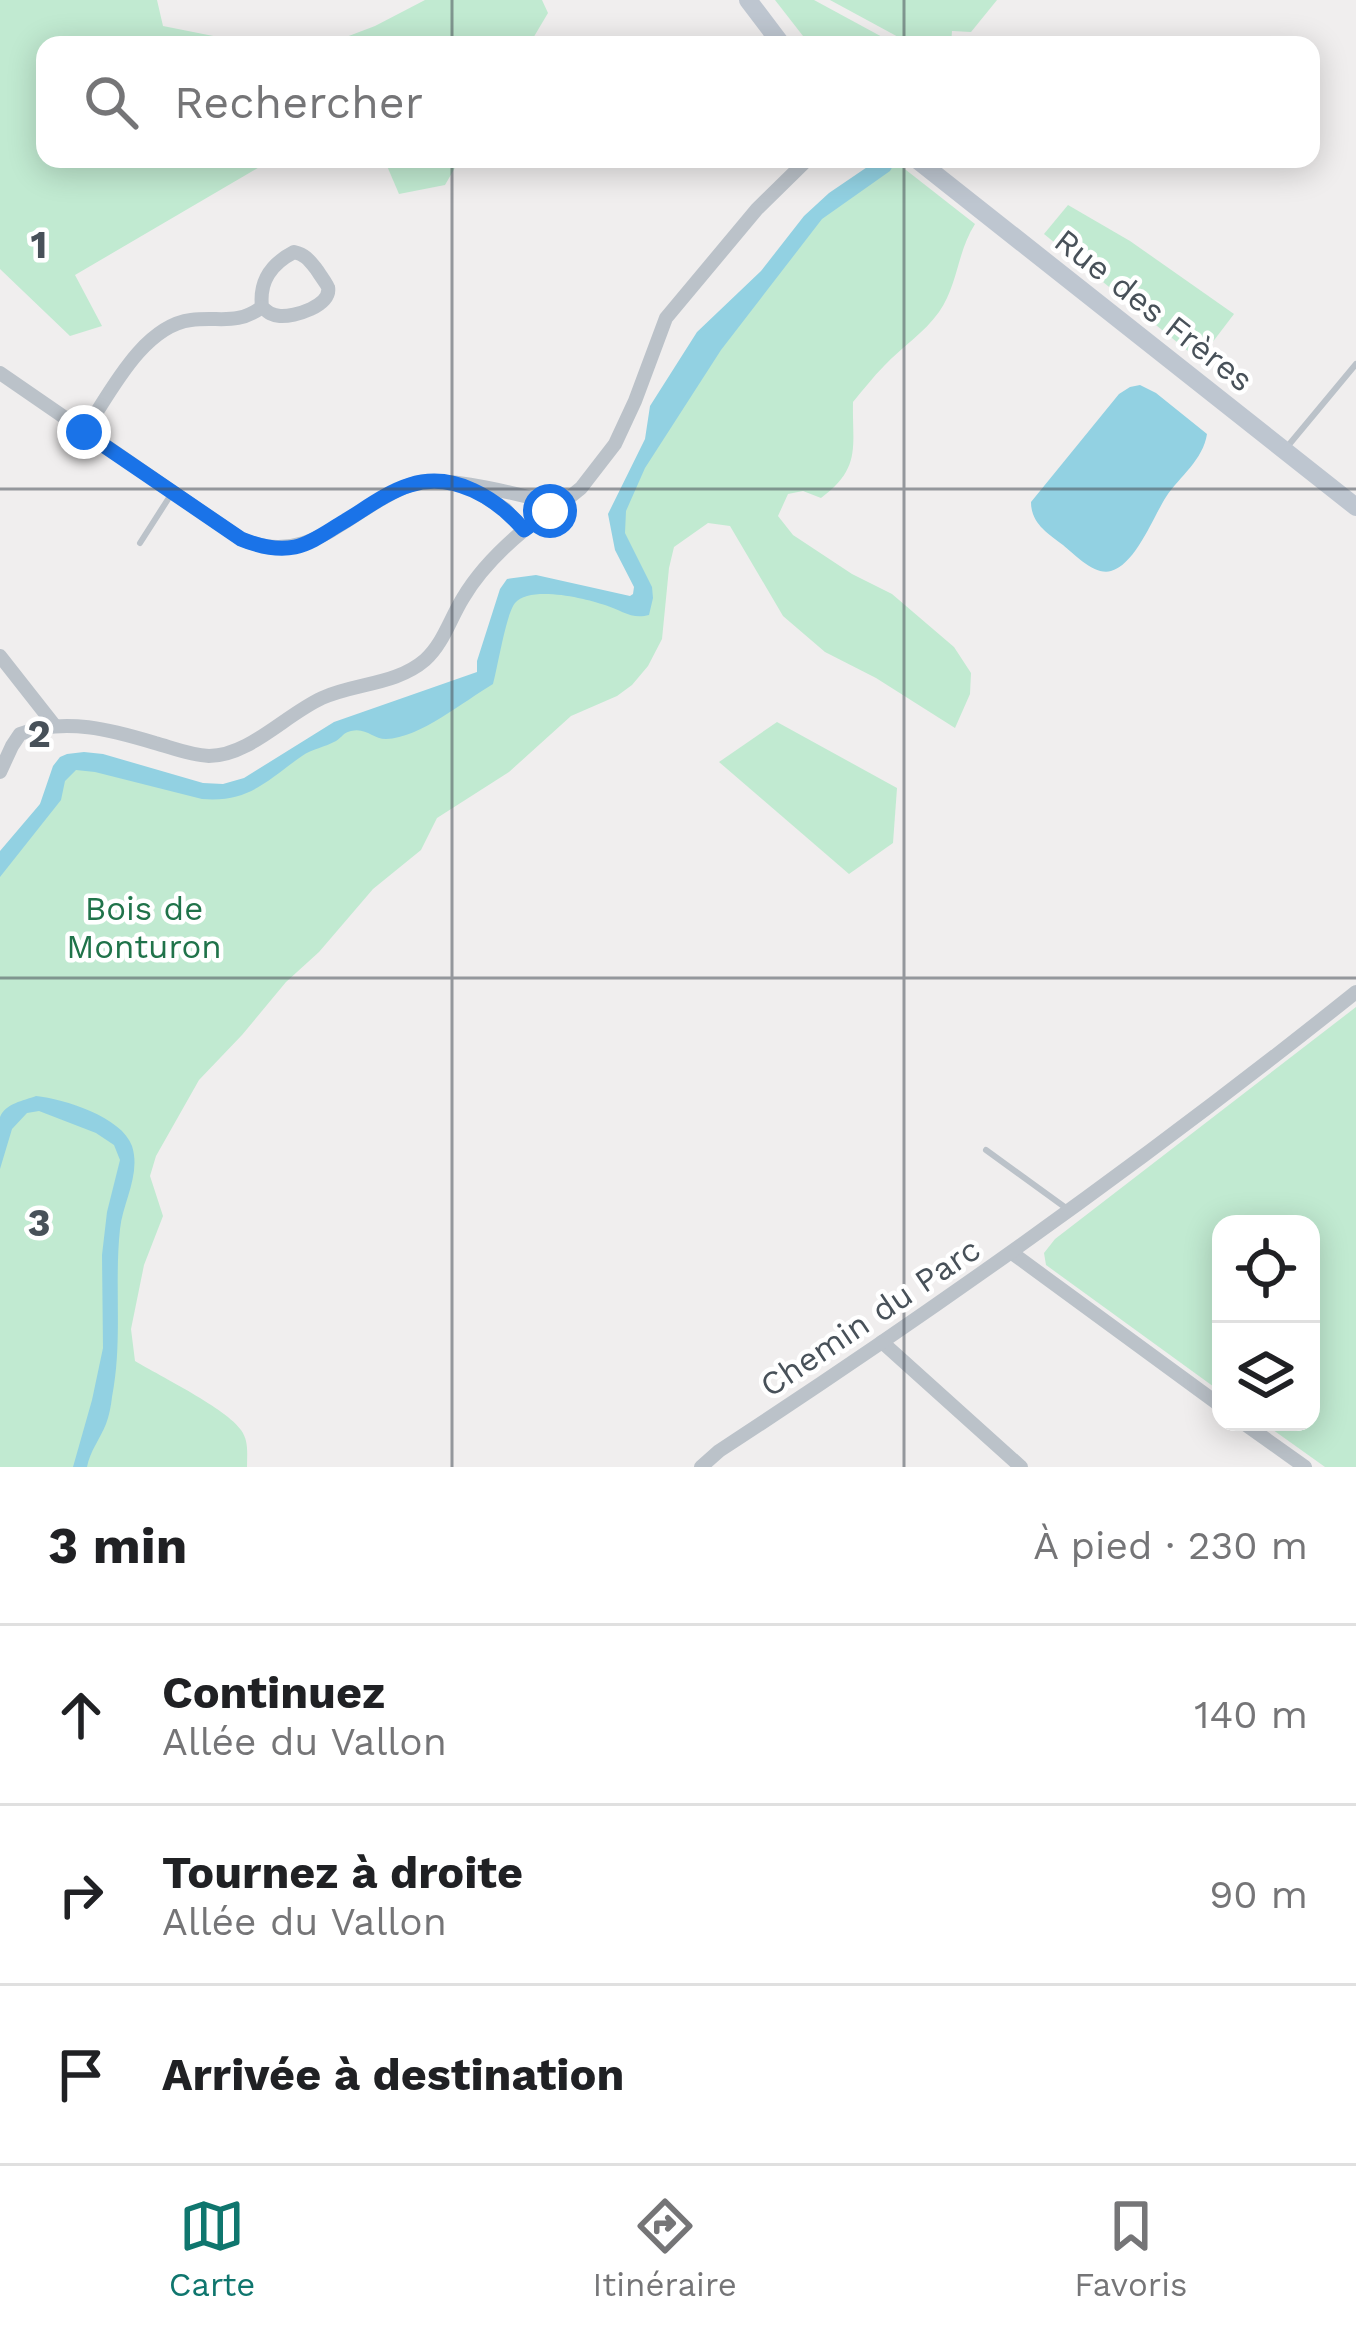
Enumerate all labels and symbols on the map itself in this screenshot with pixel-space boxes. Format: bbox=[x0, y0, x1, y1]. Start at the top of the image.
street label: Rue des Frères bbox=[1047, 221, 1261, 399]
text: 1 bbox=[31, 222, 47, 267]
route end bbox=[57, 405, 111, 459]
route start bbox=[523, 484, 577, 538]
text: 2 bbox=[27, 711, 51, 756]
park label: Bois de Monturon bbox=[66, 889, 222, 966]
text: 3 bbox=[27, 1200, 51, 1245]
street label: Chemin du Parc bbox=[753, 1229, 987, 1405]

